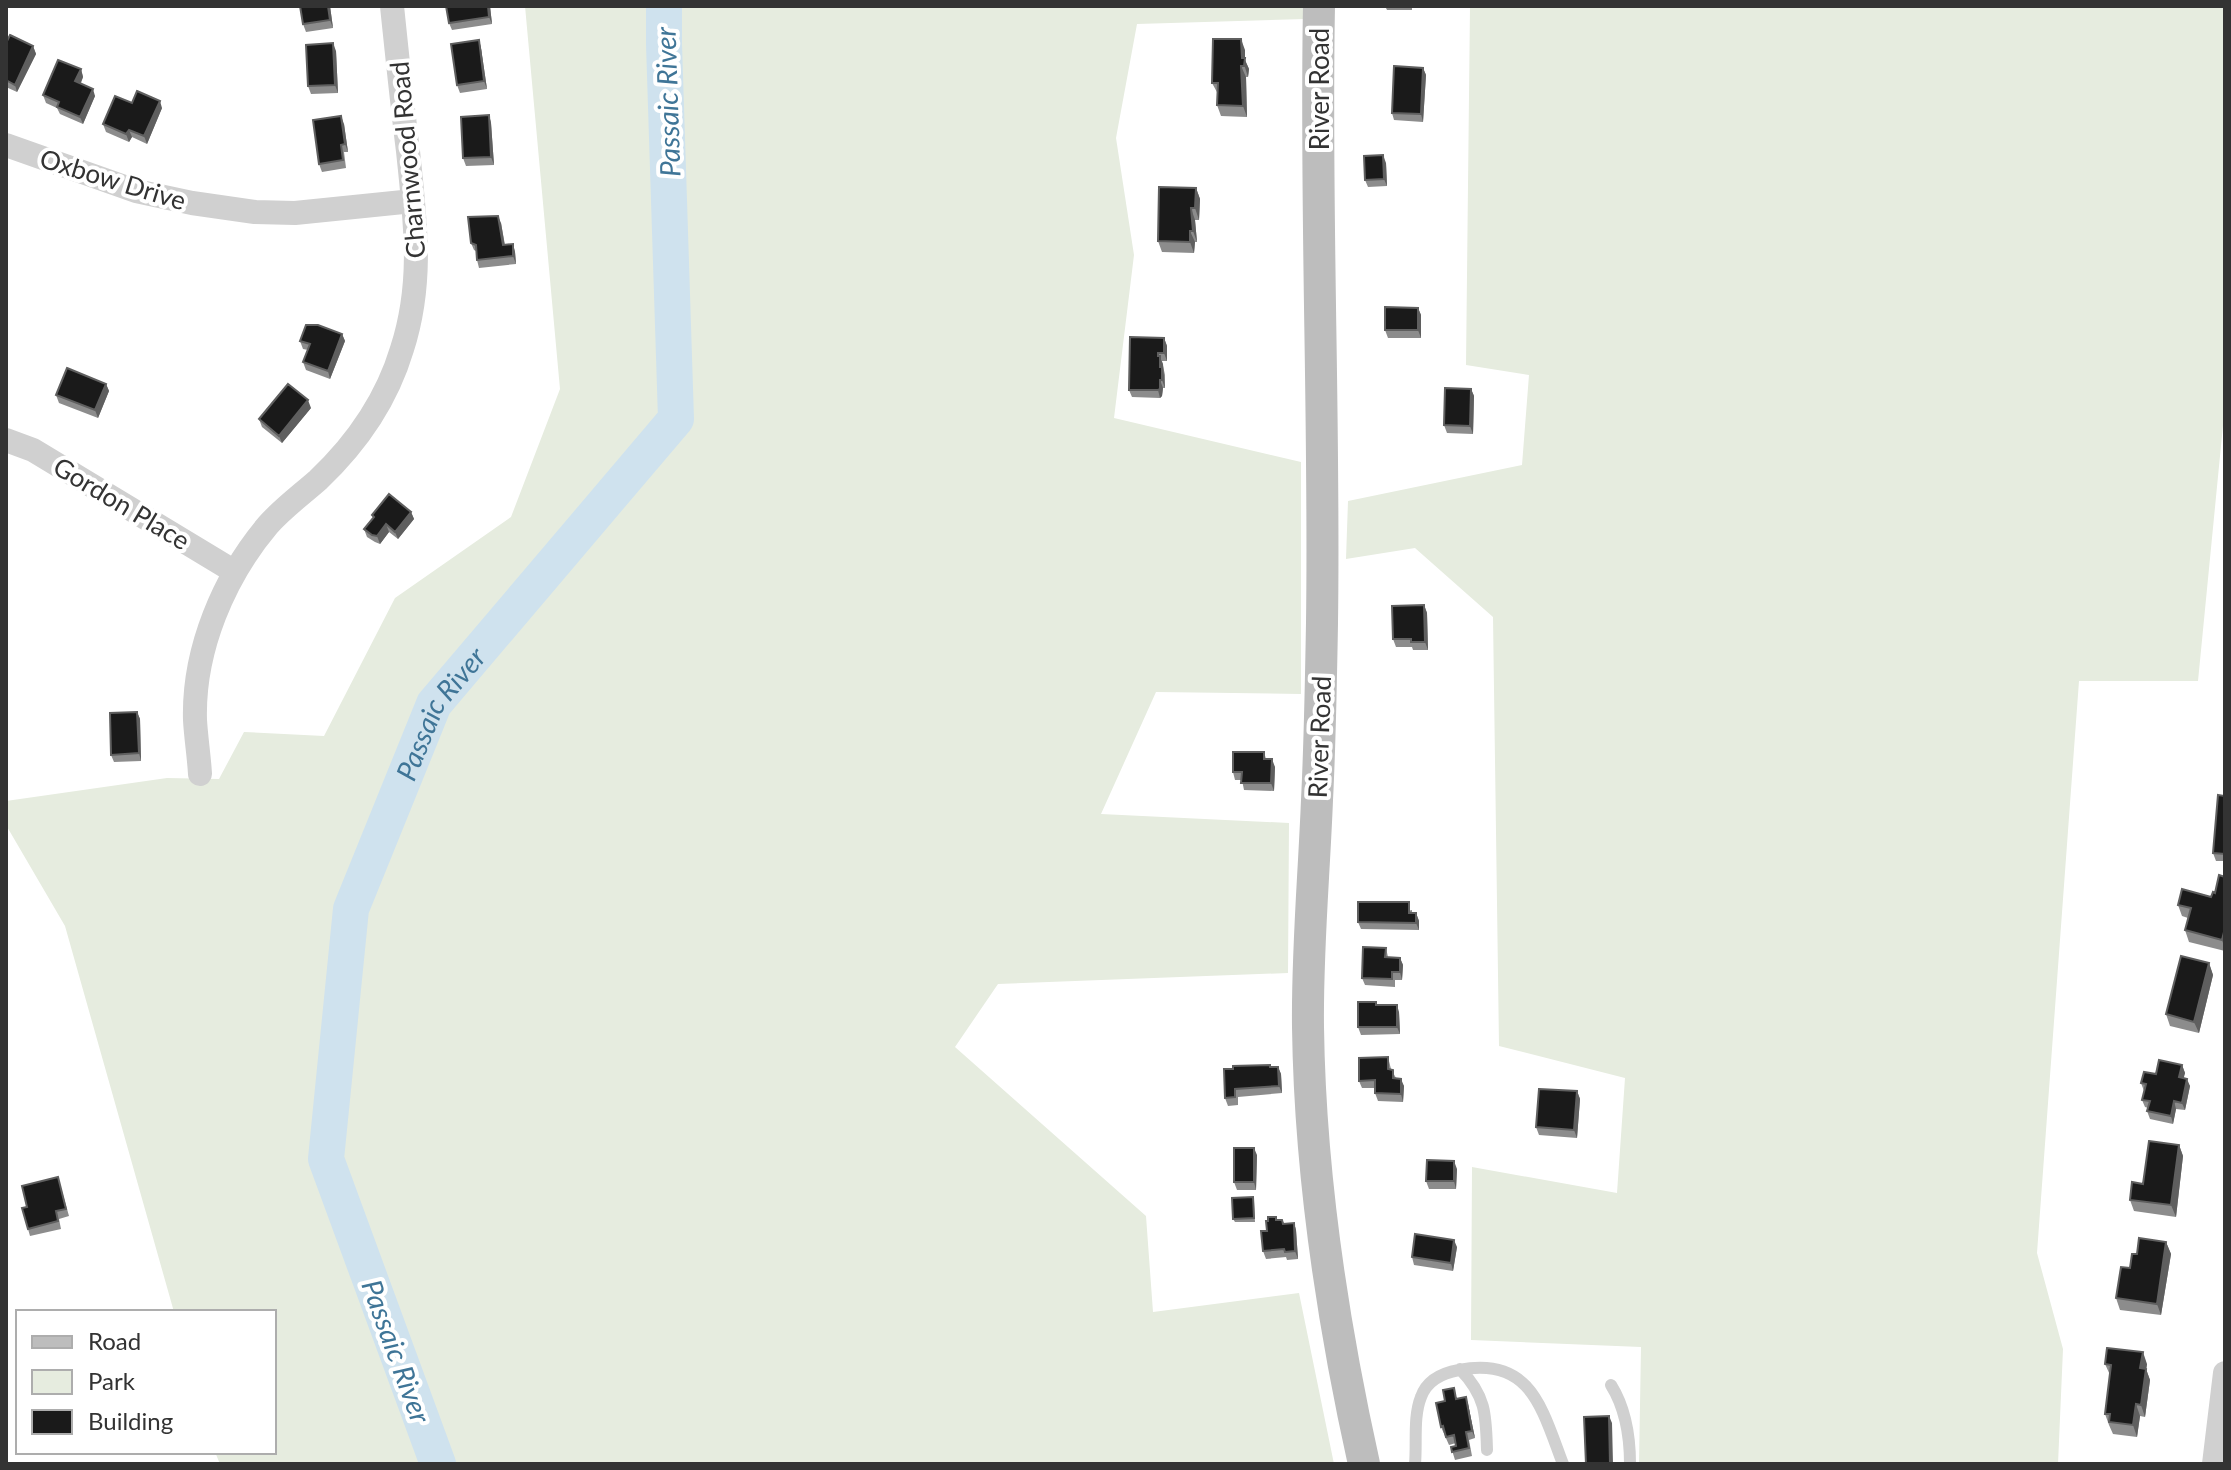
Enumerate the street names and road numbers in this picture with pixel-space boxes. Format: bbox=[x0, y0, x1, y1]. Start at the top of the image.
street label: River Road bbox=[1303, 28, 1335, 150]
street label: Charnwood Road bbox=[382, 60, 432, 260]
street label: Oxbow Drive bbox=[36, 142, 190, 216]
street label: Gordon Place bbox=[48, 450, 196, 556]
street label: River Road bbox=[1301, 675, 1337, 799]

